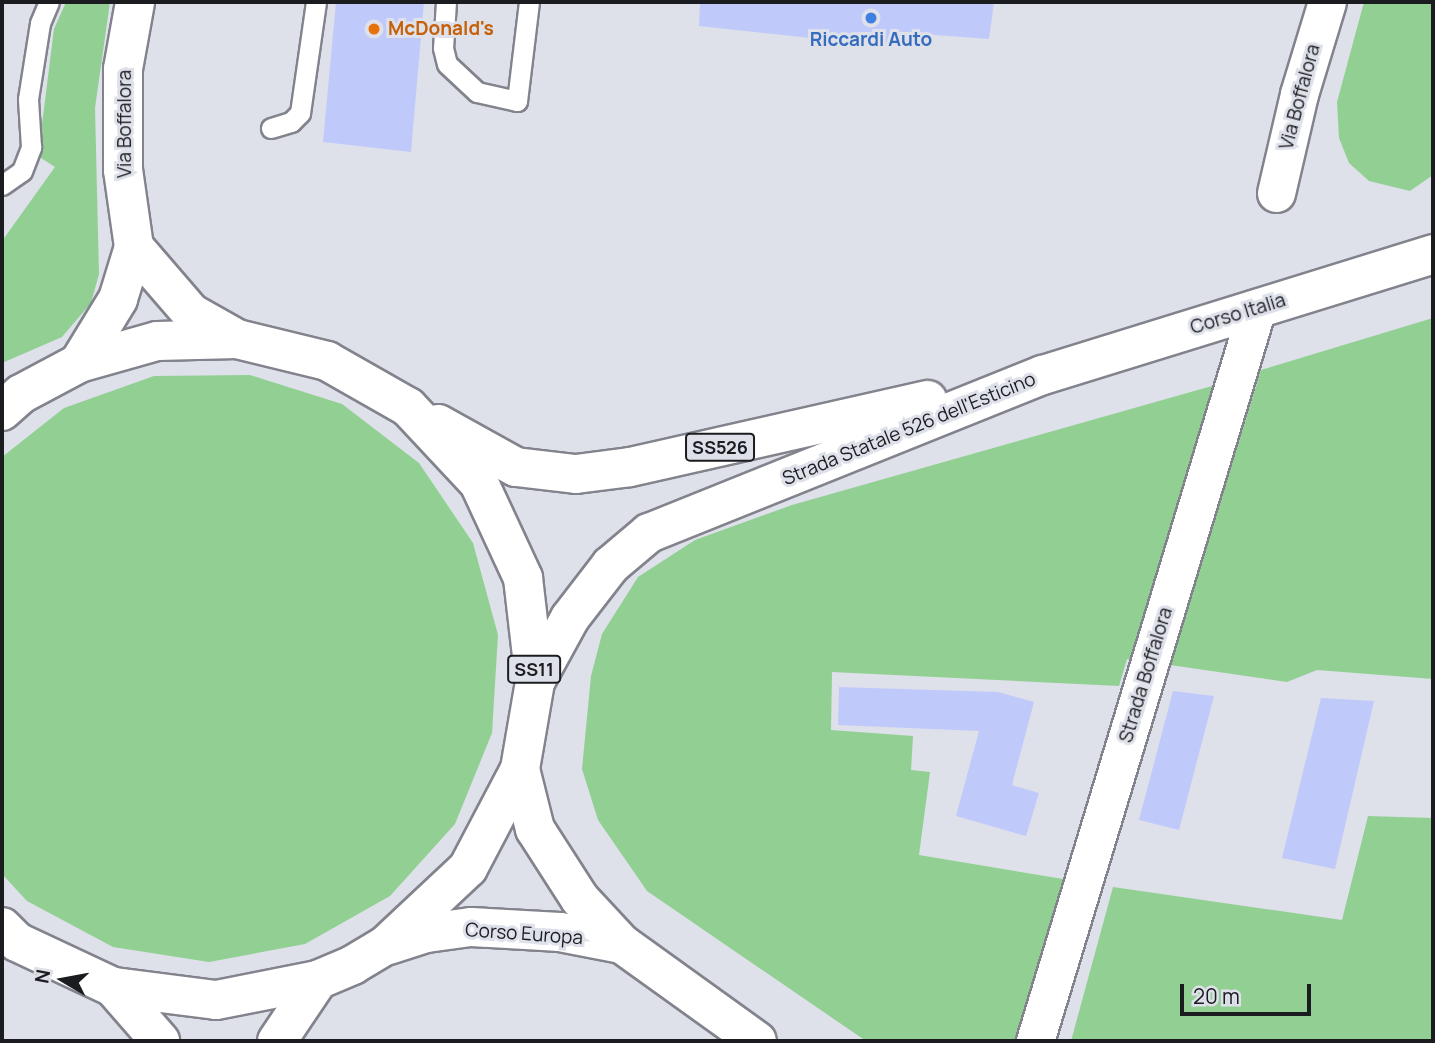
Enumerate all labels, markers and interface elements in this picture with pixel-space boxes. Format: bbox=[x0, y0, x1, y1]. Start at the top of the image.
marker: Riccardi Auto bbox=[863, 10, 879, 26]
place label: McDonald's bbox=[388, 18, 494, 40]
marker: McDonald's bbox=[366, 21, 382, 37]
place label: Riccardi Auto bbox=[810, 29, 932, 51]
street label: Via Boffalora bbox=[1275, 42, 1325, 152]
street label: Via Boffalora bbox=[114, 70, 136, 178]
street label: Corso Italia bbox=[1188, 289, 1288, 339]
street label: Strada Statale 526 dell'Esticino bbox=[779, 368, 1039, 490]
road number: SS526 bbox=[685, 432, 755, 462]
street label: Strada Boffalora bbox=[1115, 605, 1177, 745]
road number: SS11 bbox=[506, 654, 562, 684]
street label: Corso Europa bbox=[464, 919, 584, 949]
north arrow bbox=[28, 945, 98, 1015]
text: N bbox=[28, 967, 56, 985]
scale bar bbox=[1183, 970, 1314, 1014]
text: 20 m bbox=[1193, 982, 1240, 1010]

